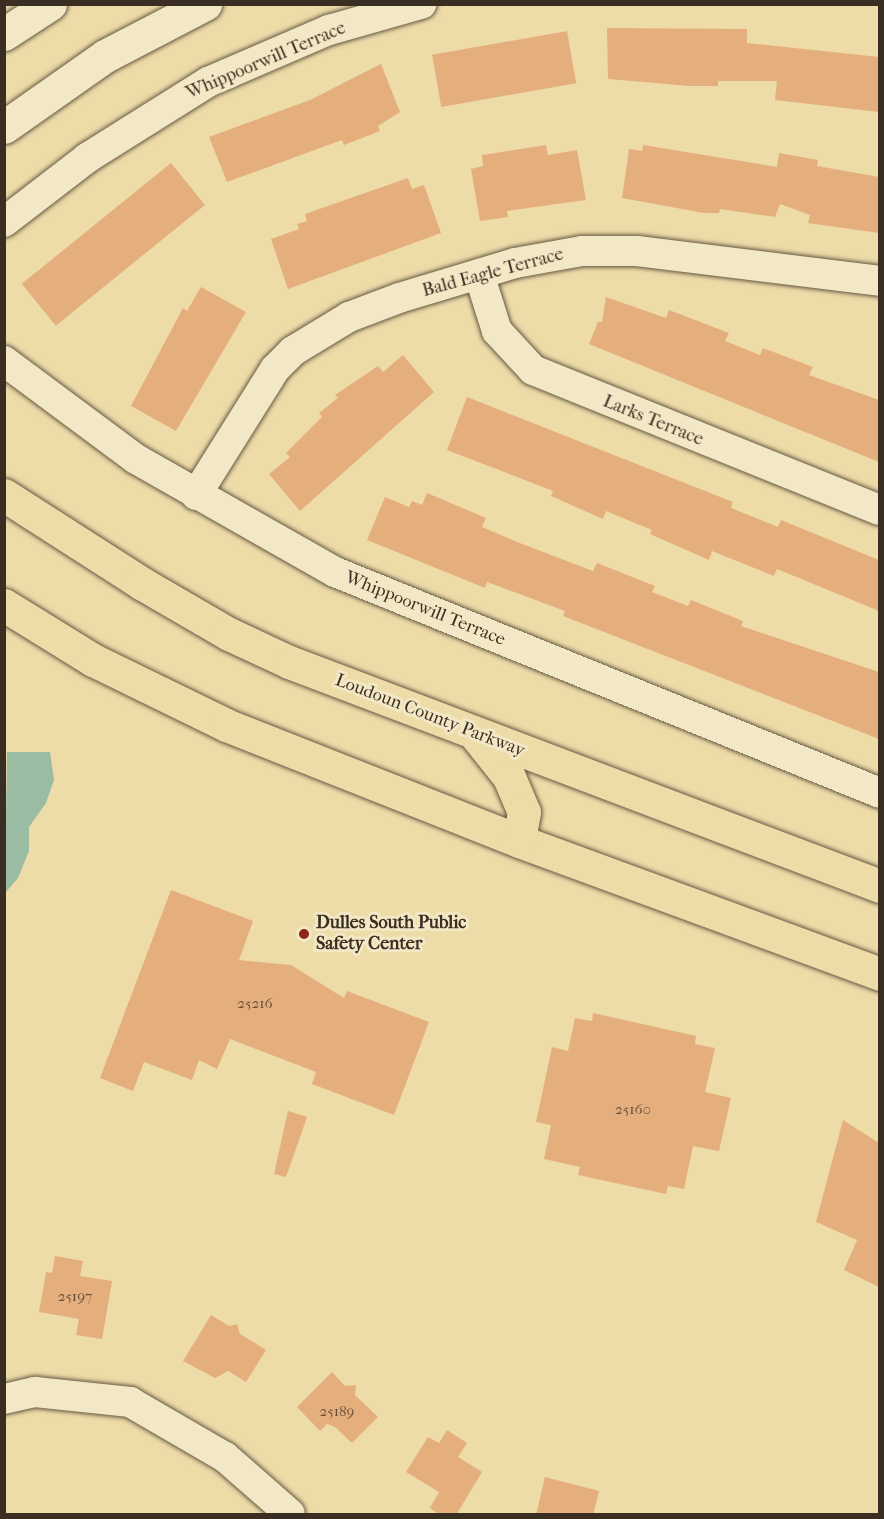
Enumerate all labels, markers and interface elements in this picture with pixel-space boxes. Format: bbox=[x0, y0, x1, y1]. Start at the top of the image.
street label: Whippoorwill Terrace bbox=[183, 18, 349, 104]
street label: Bald Eagle Terrace bbox=[420, 244, 566, 302]
street label: Larks Terrace bbox=[600, 391, 706, 451]
street label: Whippoorwill Terrace bbox=[342, 567, 508, 651]
street label: Loudoun County Parkway bbox=[332, 670, 528, 762]
place label: Dulles South Public Safety Center bbox=[316, 913, 466, 956]
marker: Dulles South Public Safety Center bbox=[297, 927, 311, 941]
house number: 25216 bbox=[237, 995, 273, 1013]
house number: 25160 bbox=[615, 1101, 651, 1119]
house number: 25197 bbox=[58, 1288, 92, 1306]
house number: 25189 bbox=[320, 1403, 354, 1421]

